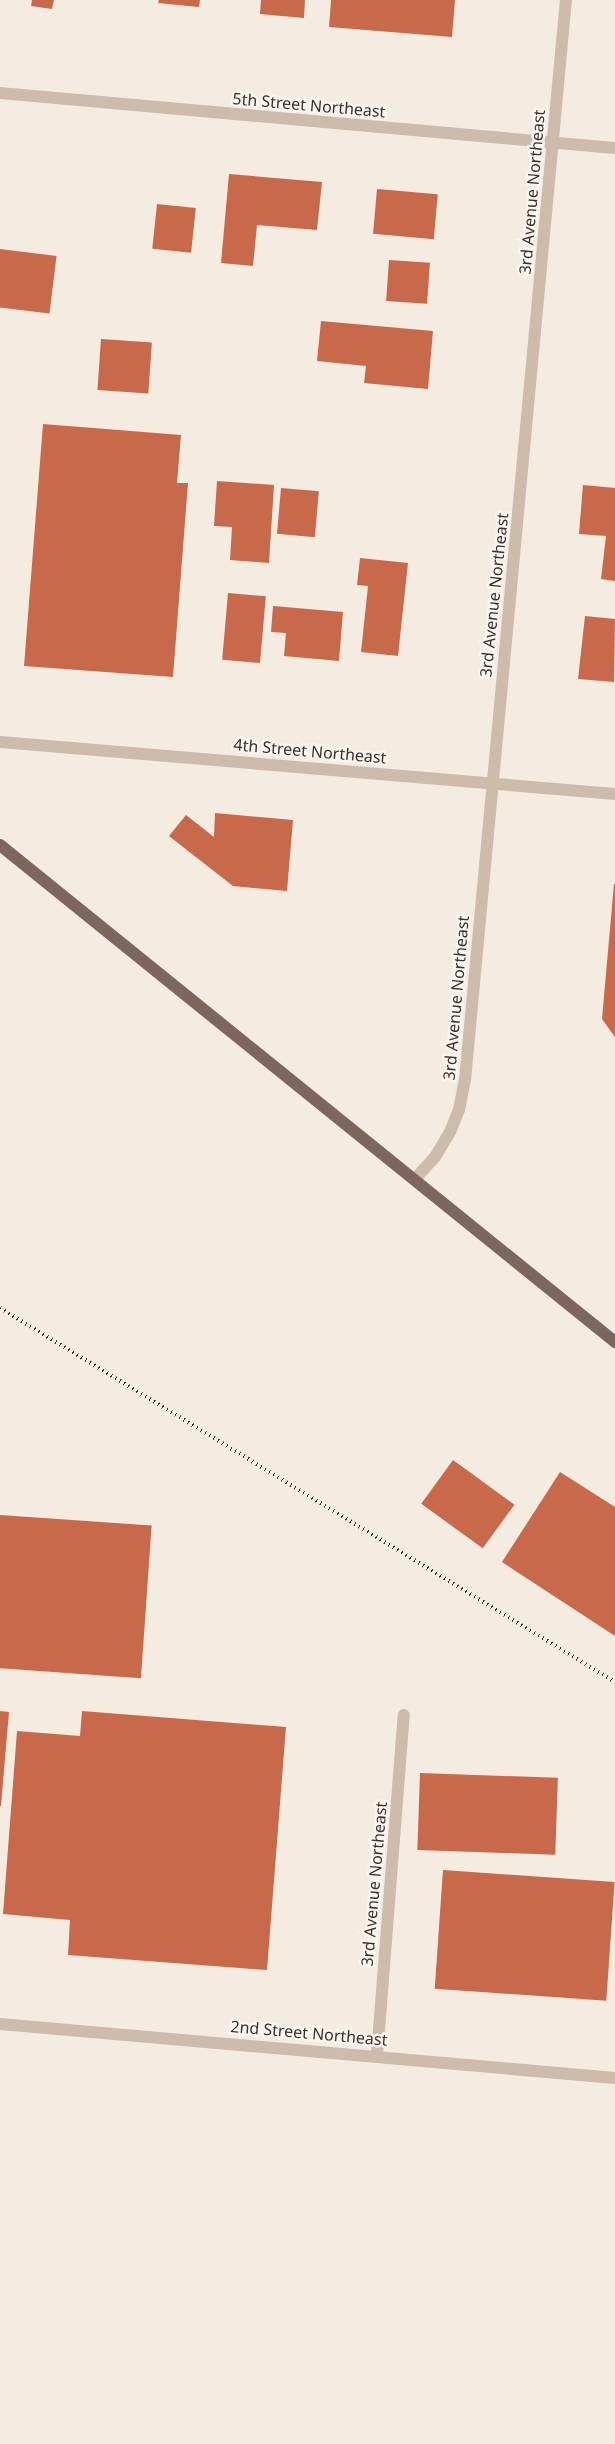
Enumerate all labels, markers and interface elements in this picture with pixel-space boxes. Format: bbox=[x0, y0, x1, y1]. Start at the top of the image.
street label: 5th Street Northeast bbox=[232, 89, 386, 121]
street label: 3rd Avenue Northeast bbox=[515, 109, 549, 275]
street label: 3rd Avenue Northeast bbox=[476, 512, 512, 678]
street label: 4th Street Northeast bbox=[233, 735, 387, 767]
street label: 3rd Avenue Northeast bbox=[439, 915, 473, 1081]
street label: 3rd Avenue Northeast bbox=[357, 1801, 391, 1967]
street label: 2nd Street Northeast bbox=[230, 2017, 388, 2049]

